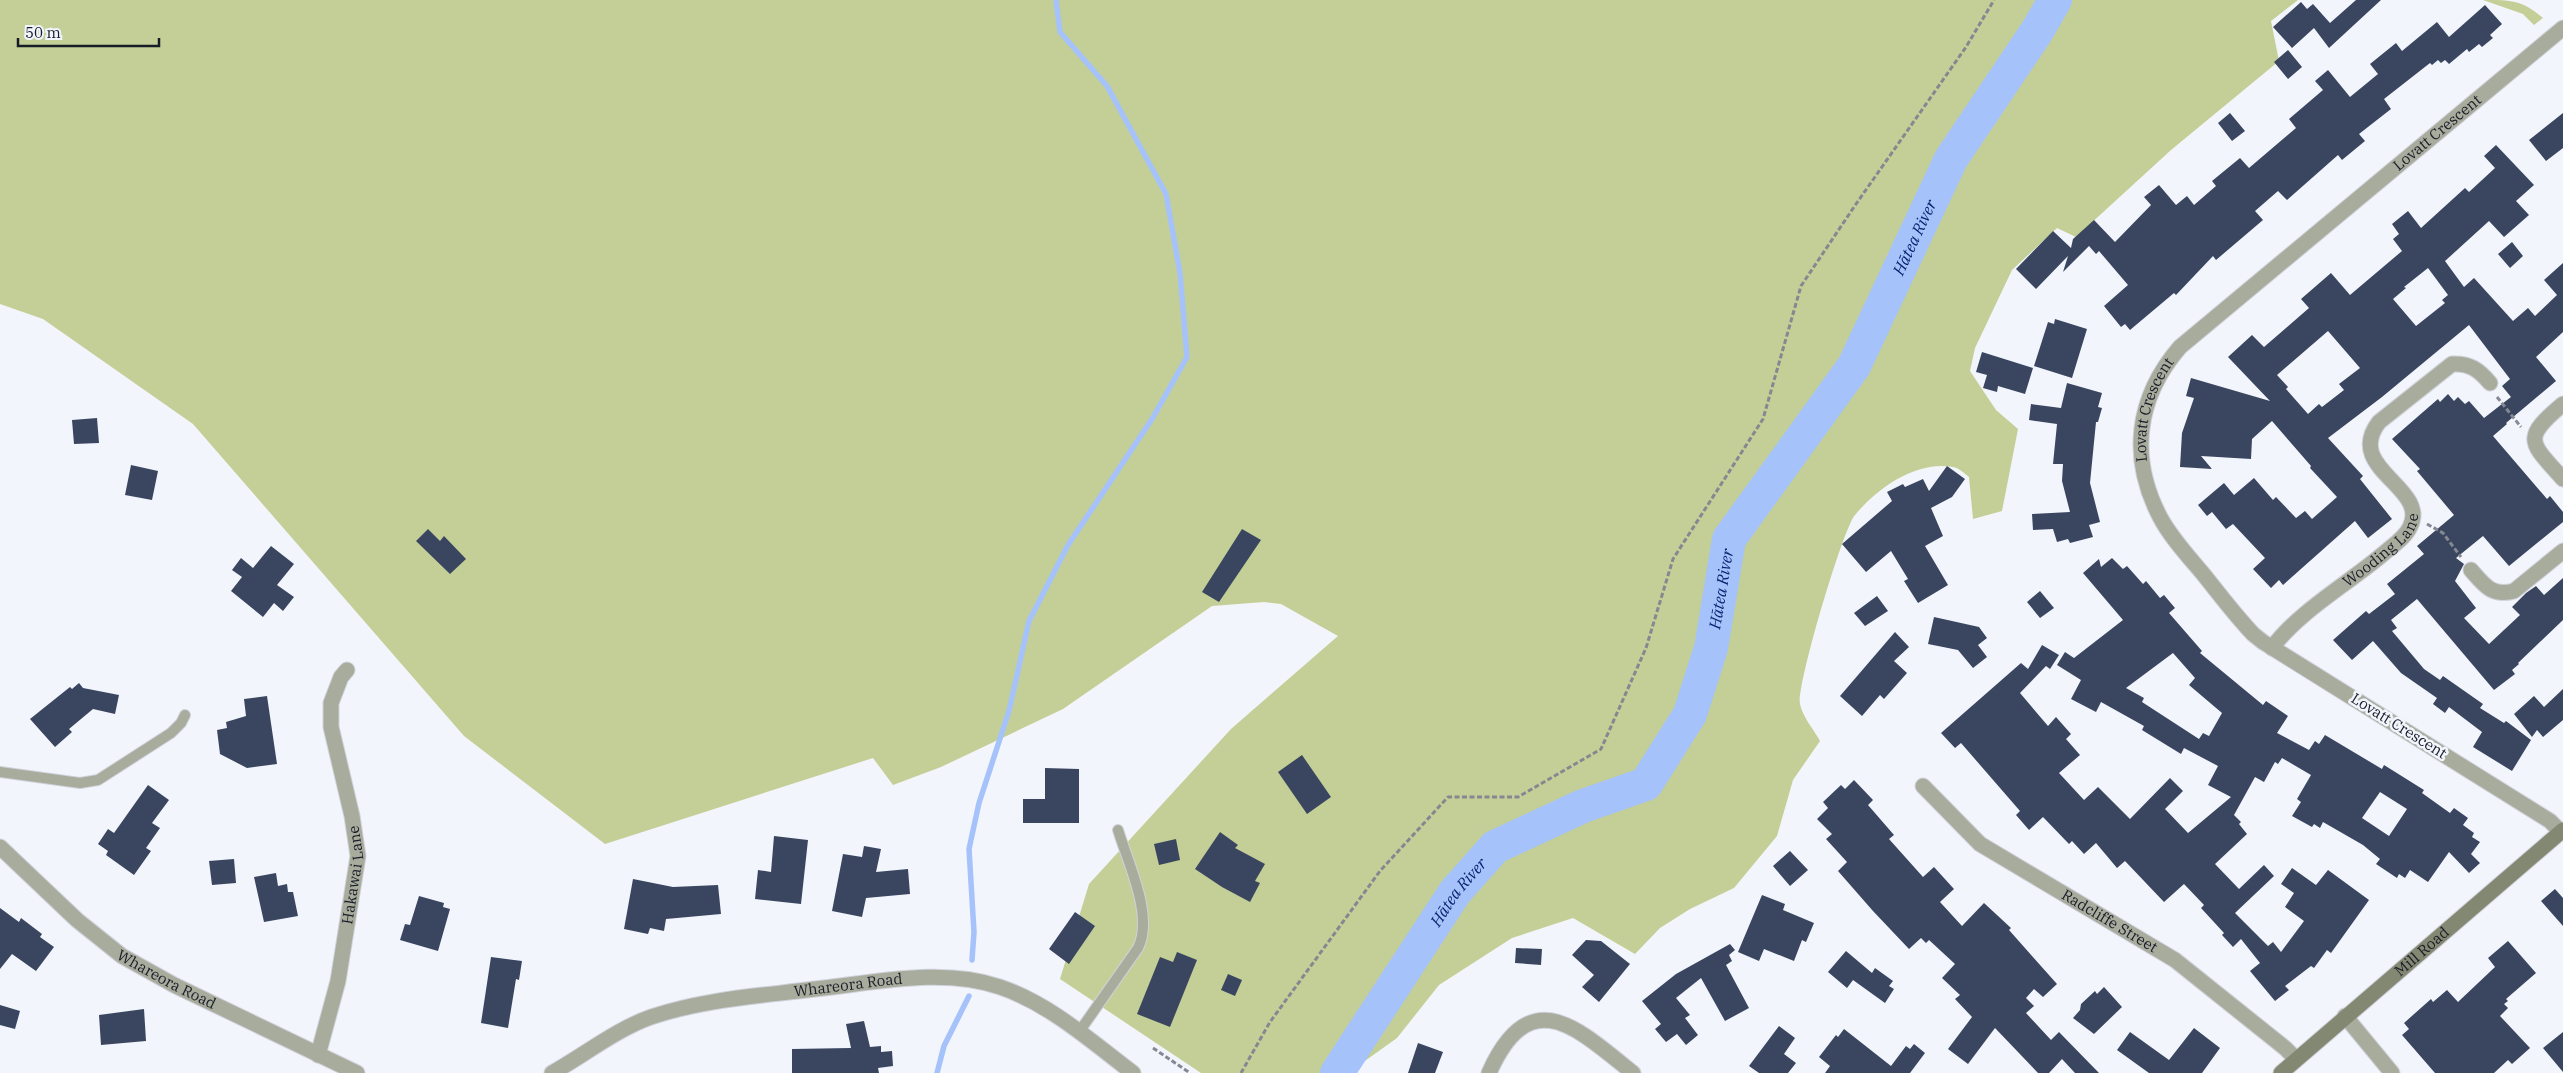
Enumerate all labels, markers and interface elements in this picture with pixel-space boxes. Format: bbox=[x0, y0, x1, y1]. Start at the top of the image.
scale bar bbox=[18, 15, 159, 47]
text: 50 m bbox=[25, 23, 61, 42]
street label: Lovatt Crescent bbox=[2389, 90, 2485, 175]
water label: Hātea River bbox=[1888, 196, 1941, 279]
street label: Lovatt Crescent bbox=[2131, 354, 2178, 463]
street label: Wooding Lane bbox=[2339, 512, 2422, 591]
water label: Hātea River bbox=[1704, 546, 1737, 631]
street label: Lovatt Crescent bbox=[2348, 689, 2451, 763]
street label: Hakawai Lane bbox=[337, 824, 368, 926]
water label: Hātea River bbox=[1425, 853, 1491, 931]
street label: Radcliffe Street bbox=[2058, 885, 2161, 956]
street label: Mill Road bbox=[2390, 922, 2453, 980]
street label: Whareora Road bbox=[114, 945, 219, 1013]
street label: Whareora Road bbox=[793, 969, 903, 1000]

